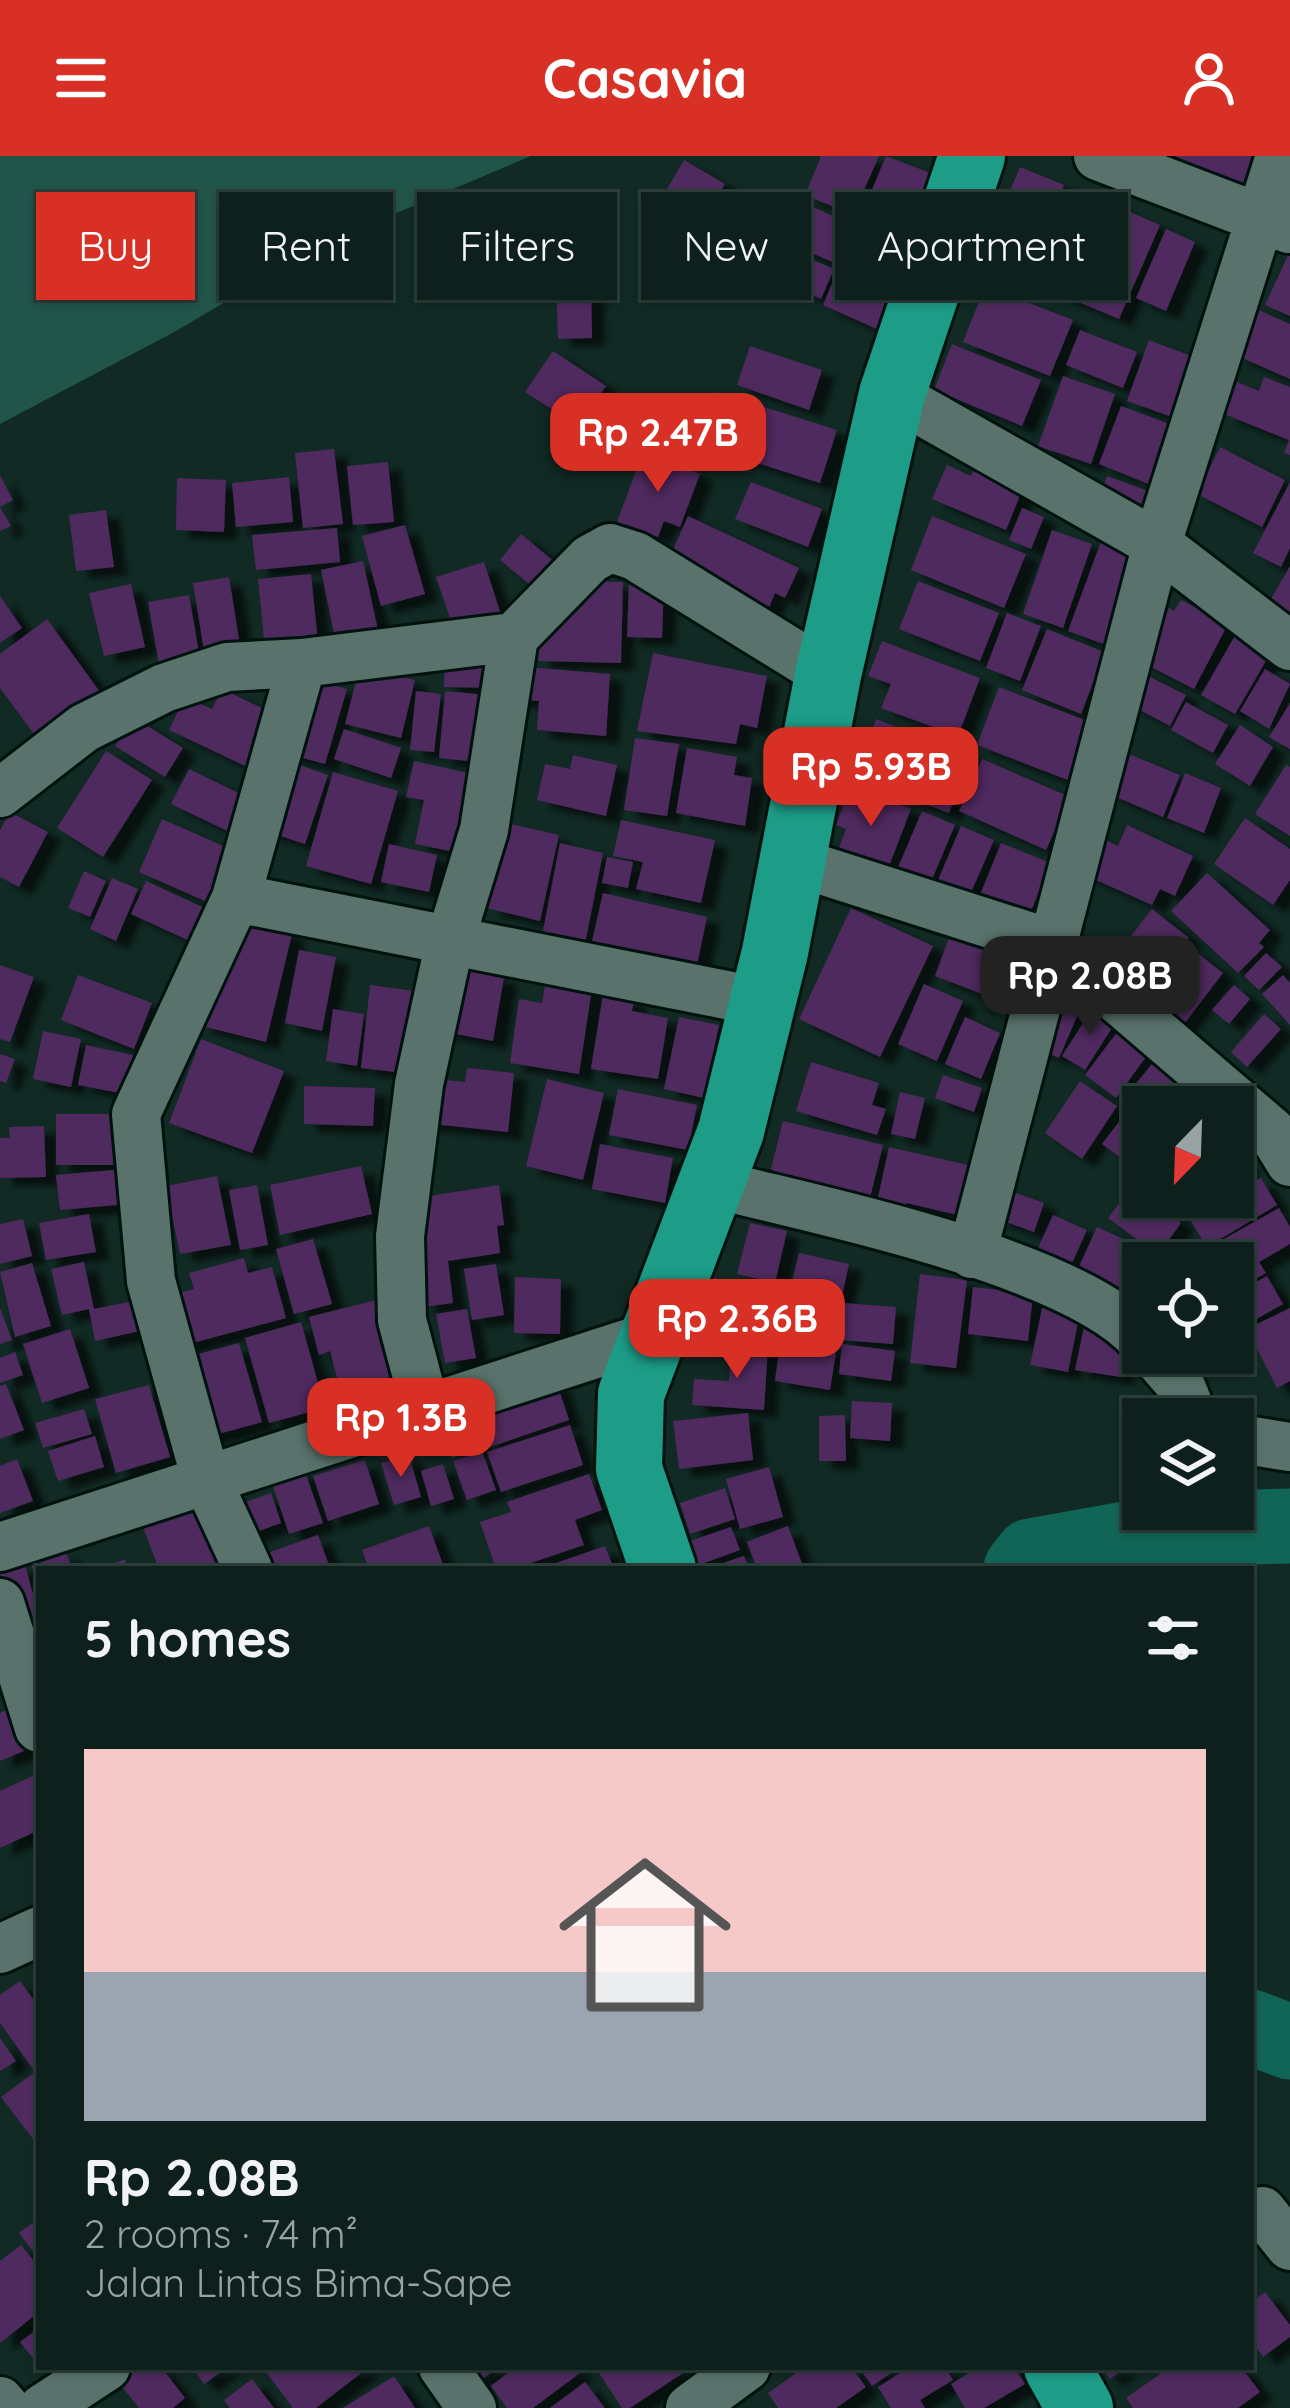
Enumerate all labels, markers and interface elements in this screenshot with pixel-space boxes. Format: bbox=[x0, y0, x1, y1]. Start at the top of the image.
text: Casavia bbox=[543, 44, 747, 112]
icon: menu bbox=[48, 45, 114, 111]
icon: person bbox=[1176, 45, 1242, 111]
chip: Buy bbox=[36, 192, 195, 300]
chip: Rent bbox=[219, 192, 393, 300]
chip: Filters bbox=[417, 192, 617, 300]
chip: New bbox=[641, 192, 811, 300]
chip: Apartment bbox=[835, 192, 1128, 300]
pin: Rp 2.47B bbox=[534, 393, 782, 495]
text: Rp 2.47B bbox=[577, 407, 739, 456]
pin: Rp 5.93B bbox=[747, 727, 995, 829]
text: Rp 5.93B bbox=[790, 741, 952, 790]
pin: Rp 2.08B bbox=[966, 936, 1214, 1038]
text: Rp 2.08B bbox=[1008, 950, 1172, 999]
north arrow bbox=[1122, 1086, 1254, 1218]
map controls bbox=[1122, 1086, 1254, 1530]
button: locate bbox=[1122, 1242, 1254, 1374]
pin: Rp 2.36B bbox=[613, 1279, 861, 1381]
text: Rp 2.36B bbox=[656, 1293, 818, 1342]
pin: Rp 1.3B bbox=[290, 1378, 512, 1480]
text: Rp 1.3B bbox=[334, 1392, 468, 1441]
button: layers bbox=[1122, 1398, 1254, 1530]
icon: filters bbox=[1140, 1605, 1206, 1671]
text: 5 homes bbox=[84, 1606, 291, 1670]
icon: home bbox=[537, 1827, 753, 2043]
text: Rp 2.08B bbox=[84, 2145, 300, 2209]
text: 2 rooms · 74 m² bbox=[84, 2209, 358, 2258]
text: Jalan Lintas Bima-Sape bbox=[84, 2258, 513, 2307]

